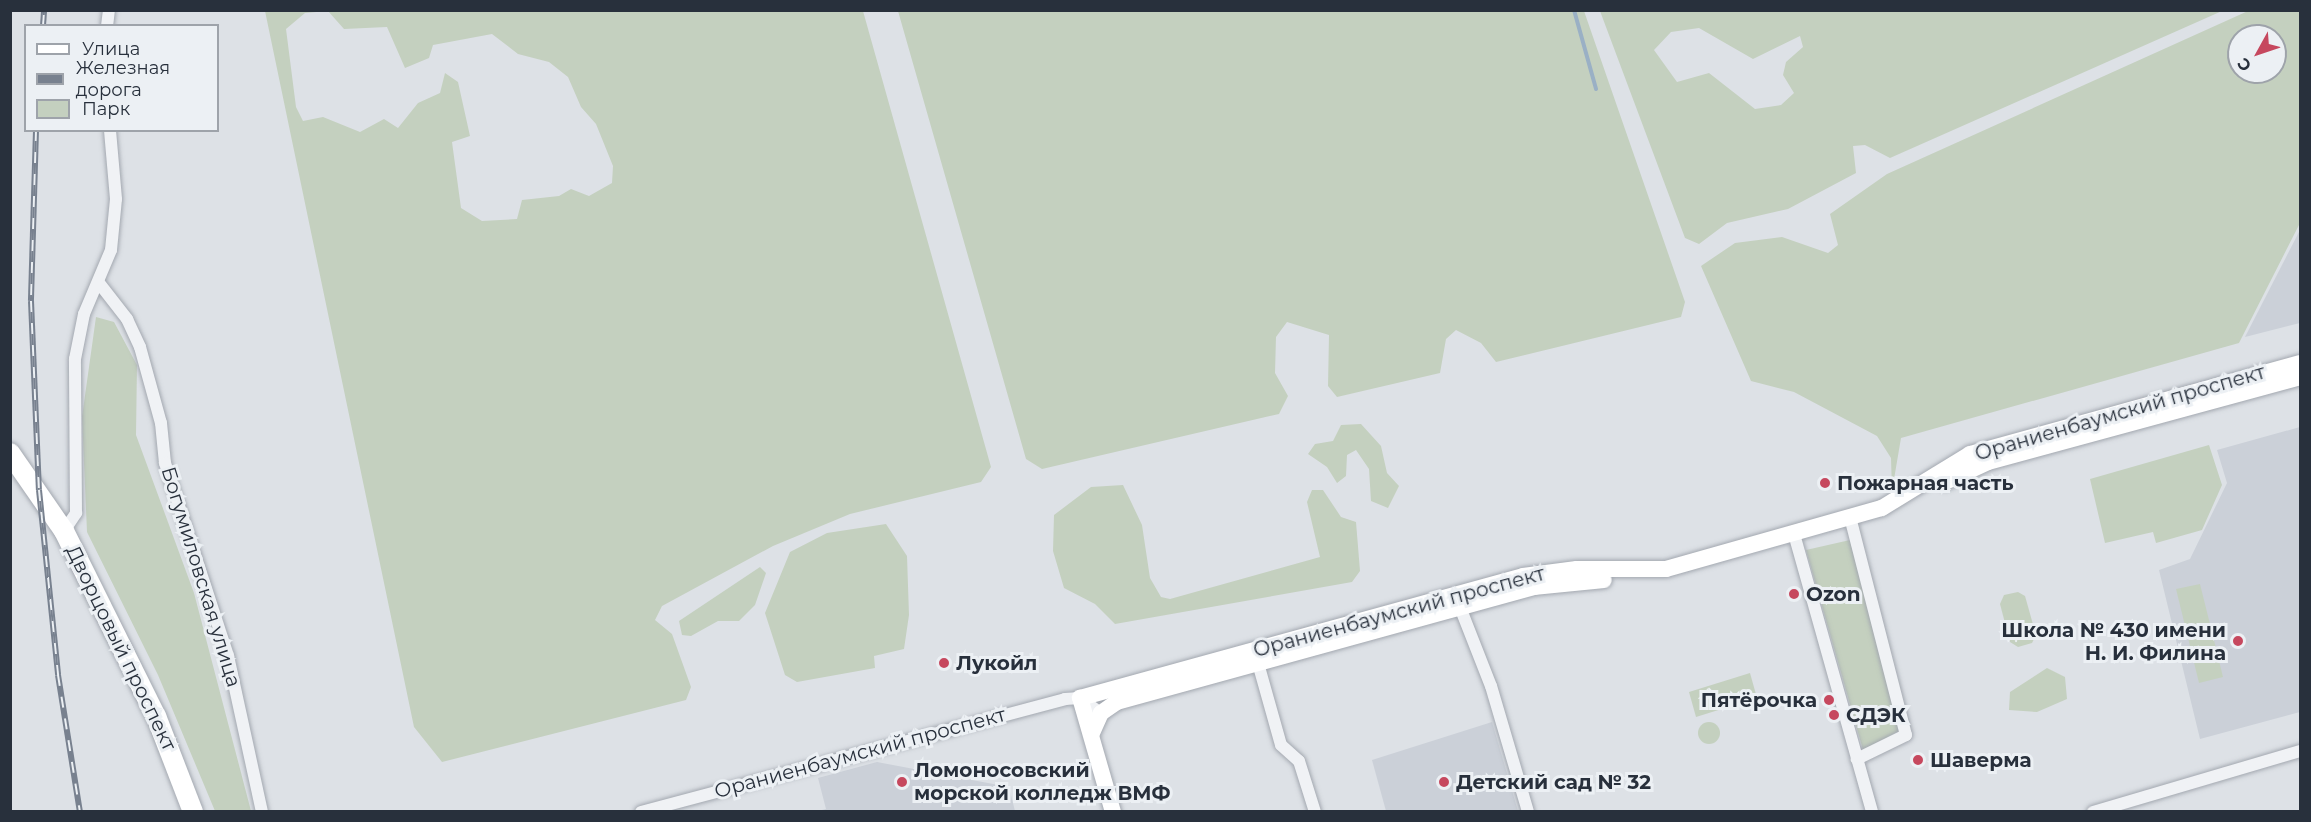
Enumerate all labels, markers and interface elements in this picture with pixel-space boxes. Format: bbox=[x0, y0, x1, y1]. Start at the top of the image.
legend bbox=[24, 24, 219, 132]
north arrow bbox=[2227, 24, 2287, 84]
text: Улица bbox=[82, 38, 140, 60]
text: С bbox=[2233, 54, 2255, 75]
text: Железная дорога bbox=[76, 57, 170, 101]
text: Парк bbox=[82, 98, 130, 120]
street label: Ораниенбаумский проспект bbox=[1972, 360, 2268, 466]
street label: Богумиловская улица bbox=[156, 464, 246, 690]
place label: Пожарная часть bbox=[1837, 471, 2014, 495]
marker: Пожарная часть bbox=[1818, 476, 1832, 490]
street label: Дворцовый проспект bbox=[61, 541, 181, 755]
street label: Ораниенбаумский проспект bbox=[1251, 561, 1547, 663]
place label: Ozon bbox=[1806, 582, 1861, 606]
marker: Ozon bbox=[1787, 587, 1801, 601]
place label: Школа № 430 имени Н. И. Филина bbox=[2001, 618, 2226, 665]
marker: Школа № 430 имени Н. И. Филина bbox=[2231, 634, 2245, 648]
place label: Лукойл bbox=[956, 651, 1037, 675]
marker: Лукойл bbox=[937, 656, 951, 670]
place label: Пятёрочка bbox=[1701, 688, 1817, 712]
marker: Пятёрочка bbox=[1822, 693, 1836, 707]
street label: Ораниенбаумский проспект bbox=[712, 702, 1008, 804]
place label: СДЭК bbox=[1846, 703, 1906, 727]
marker: СДЭК bbox=[1827, 708, 1841, 722]
place label: Шаверма bbox=[1930, 748, 2032, 772]
marker: Шаверма bbox=[1911, 753, 1925, 767]
place label: Ломоносовский морской колледж ВМФ bbox=[914, 759, 1171, 806]
place label: Детский сад № 32 bbox=[1456, 770, 1651, 794]
marker: Ломоносовский морской колледж ВМФ bbox=[895, 775, 909, 789]
marker: Детский сад № 32 bbox=[1437, 775, 1451, 789]

